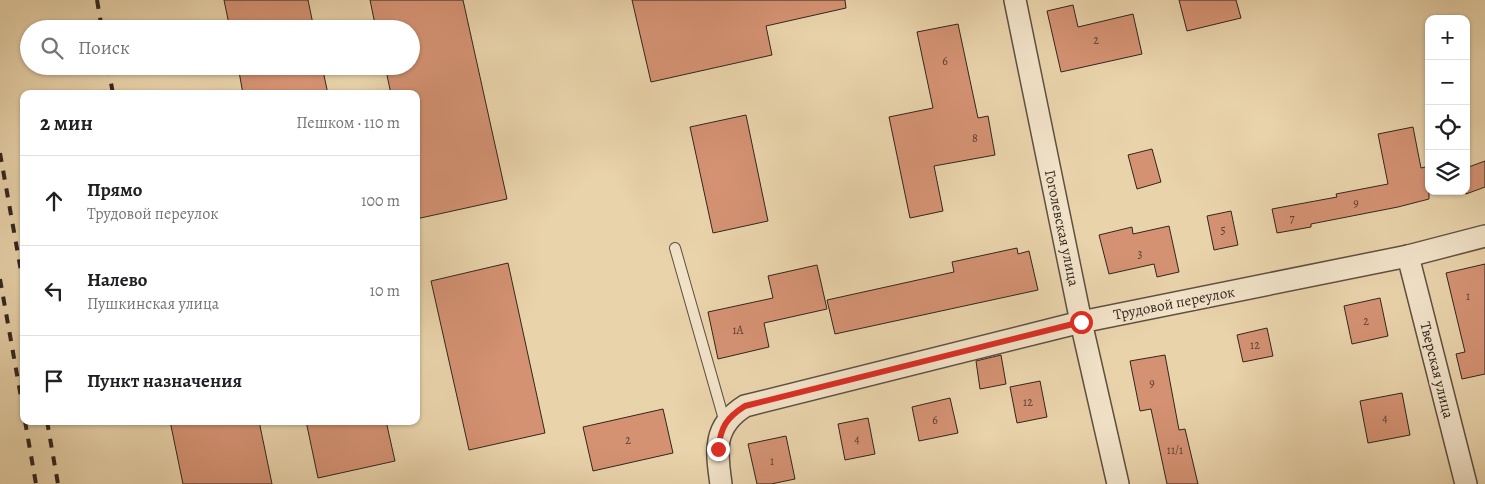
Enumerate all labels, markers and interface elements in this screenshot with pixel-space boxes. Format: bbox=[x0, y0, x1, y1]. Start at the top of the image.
map controls bbox=[1425, 15, 1470, 195]
button: + bbox=[1425, 15, 1470, 60]
search box bbox=[20, 20, 420, 75]
house number: 2 bbox=[1093, 32, 1099, 48]
icon: search bbox=[38, 34, 66, 62]
text: Поиск bbox=[78, 35, 130, 61]
house number: 6 bbox=[942, 53, 948, 69]
button: − bbox=[1425, 60, 1470, 105]
button: locate bbox=[1425, 105, 1470, 150]
text: 2 мин bbox=[40, 109, 93, 137]
text: Пешком · 110 m bbox=[296, 112, 400, 134]
house number: 8 bbox=[972, 130, 978, 146]
button: layers bbox=[1425, 150, 1470, 195]
street label: Гоголевская улица bbox=[1040, 168, 1084, 288]
text: Прямо bbox=[87, 177, 142, 203]
icon: ahead bbox=[40, 187, 68, 215]
text: 100 m bbox=[361, 190, 400, 212]
house number: 9 bbox=[1353, 195, 1359, 211]
text: Трудовой переулок bbox=[87, 203, 219, 225]
house number: 7 bbox=[1289, 210, 1295, 226]
house number: 5 bbox=[1220, 222, 1226, 238]
house number: 3 bbox=[1138, 246, 1143, 262]
text: Налево bbox=[87, 267, 147, 293]
icon: left bbox=[40, 277, 68, 305]
text: 10 m bbox=[370, 280, 400, 302]
street label: Трудовой переулок bbox=[1112, 281, 1237, 325]
house number: 1 bbox=[1466, 288, 1470, 304]
text: Пушкинская улица bbox=[87, 293, 219, 315]
route start bbox=[1070, 311, 1093, 334]
house number: 2 bbox=[1363, 313, 1369, 329]
street label: Тверская улица bbox=[1415, 320, 1459, 421]
house number: 1А bbox=[732, 322, 745, 338]
house number: 12 bbox=[1250, 337, 1260, 353]
icon: arrive bbox=[40, 367, 68, 395]
text: Пункт назначения bbox=[87, 368, 242, 394]
house number: 9 bbox=[1149, 375, 1155, 391]
house number: 12 bbox=[1023, 394, 1033, 410]
house number: 4 bbox=[1382, 410, 1388, 426]
house number: 6 bbox=[932, 412, 938, 428]
house number: 4 bbox=[854, 431, 860, 447]
house number: 2 bbox=[625, 432, 631, 448]
route end bbox=[707, 438, 730, 461]
house number: 11/1 bbox=[1167, 442, 1183, 458]
house number: 1 bbox=[770, 453, 774, 469]

